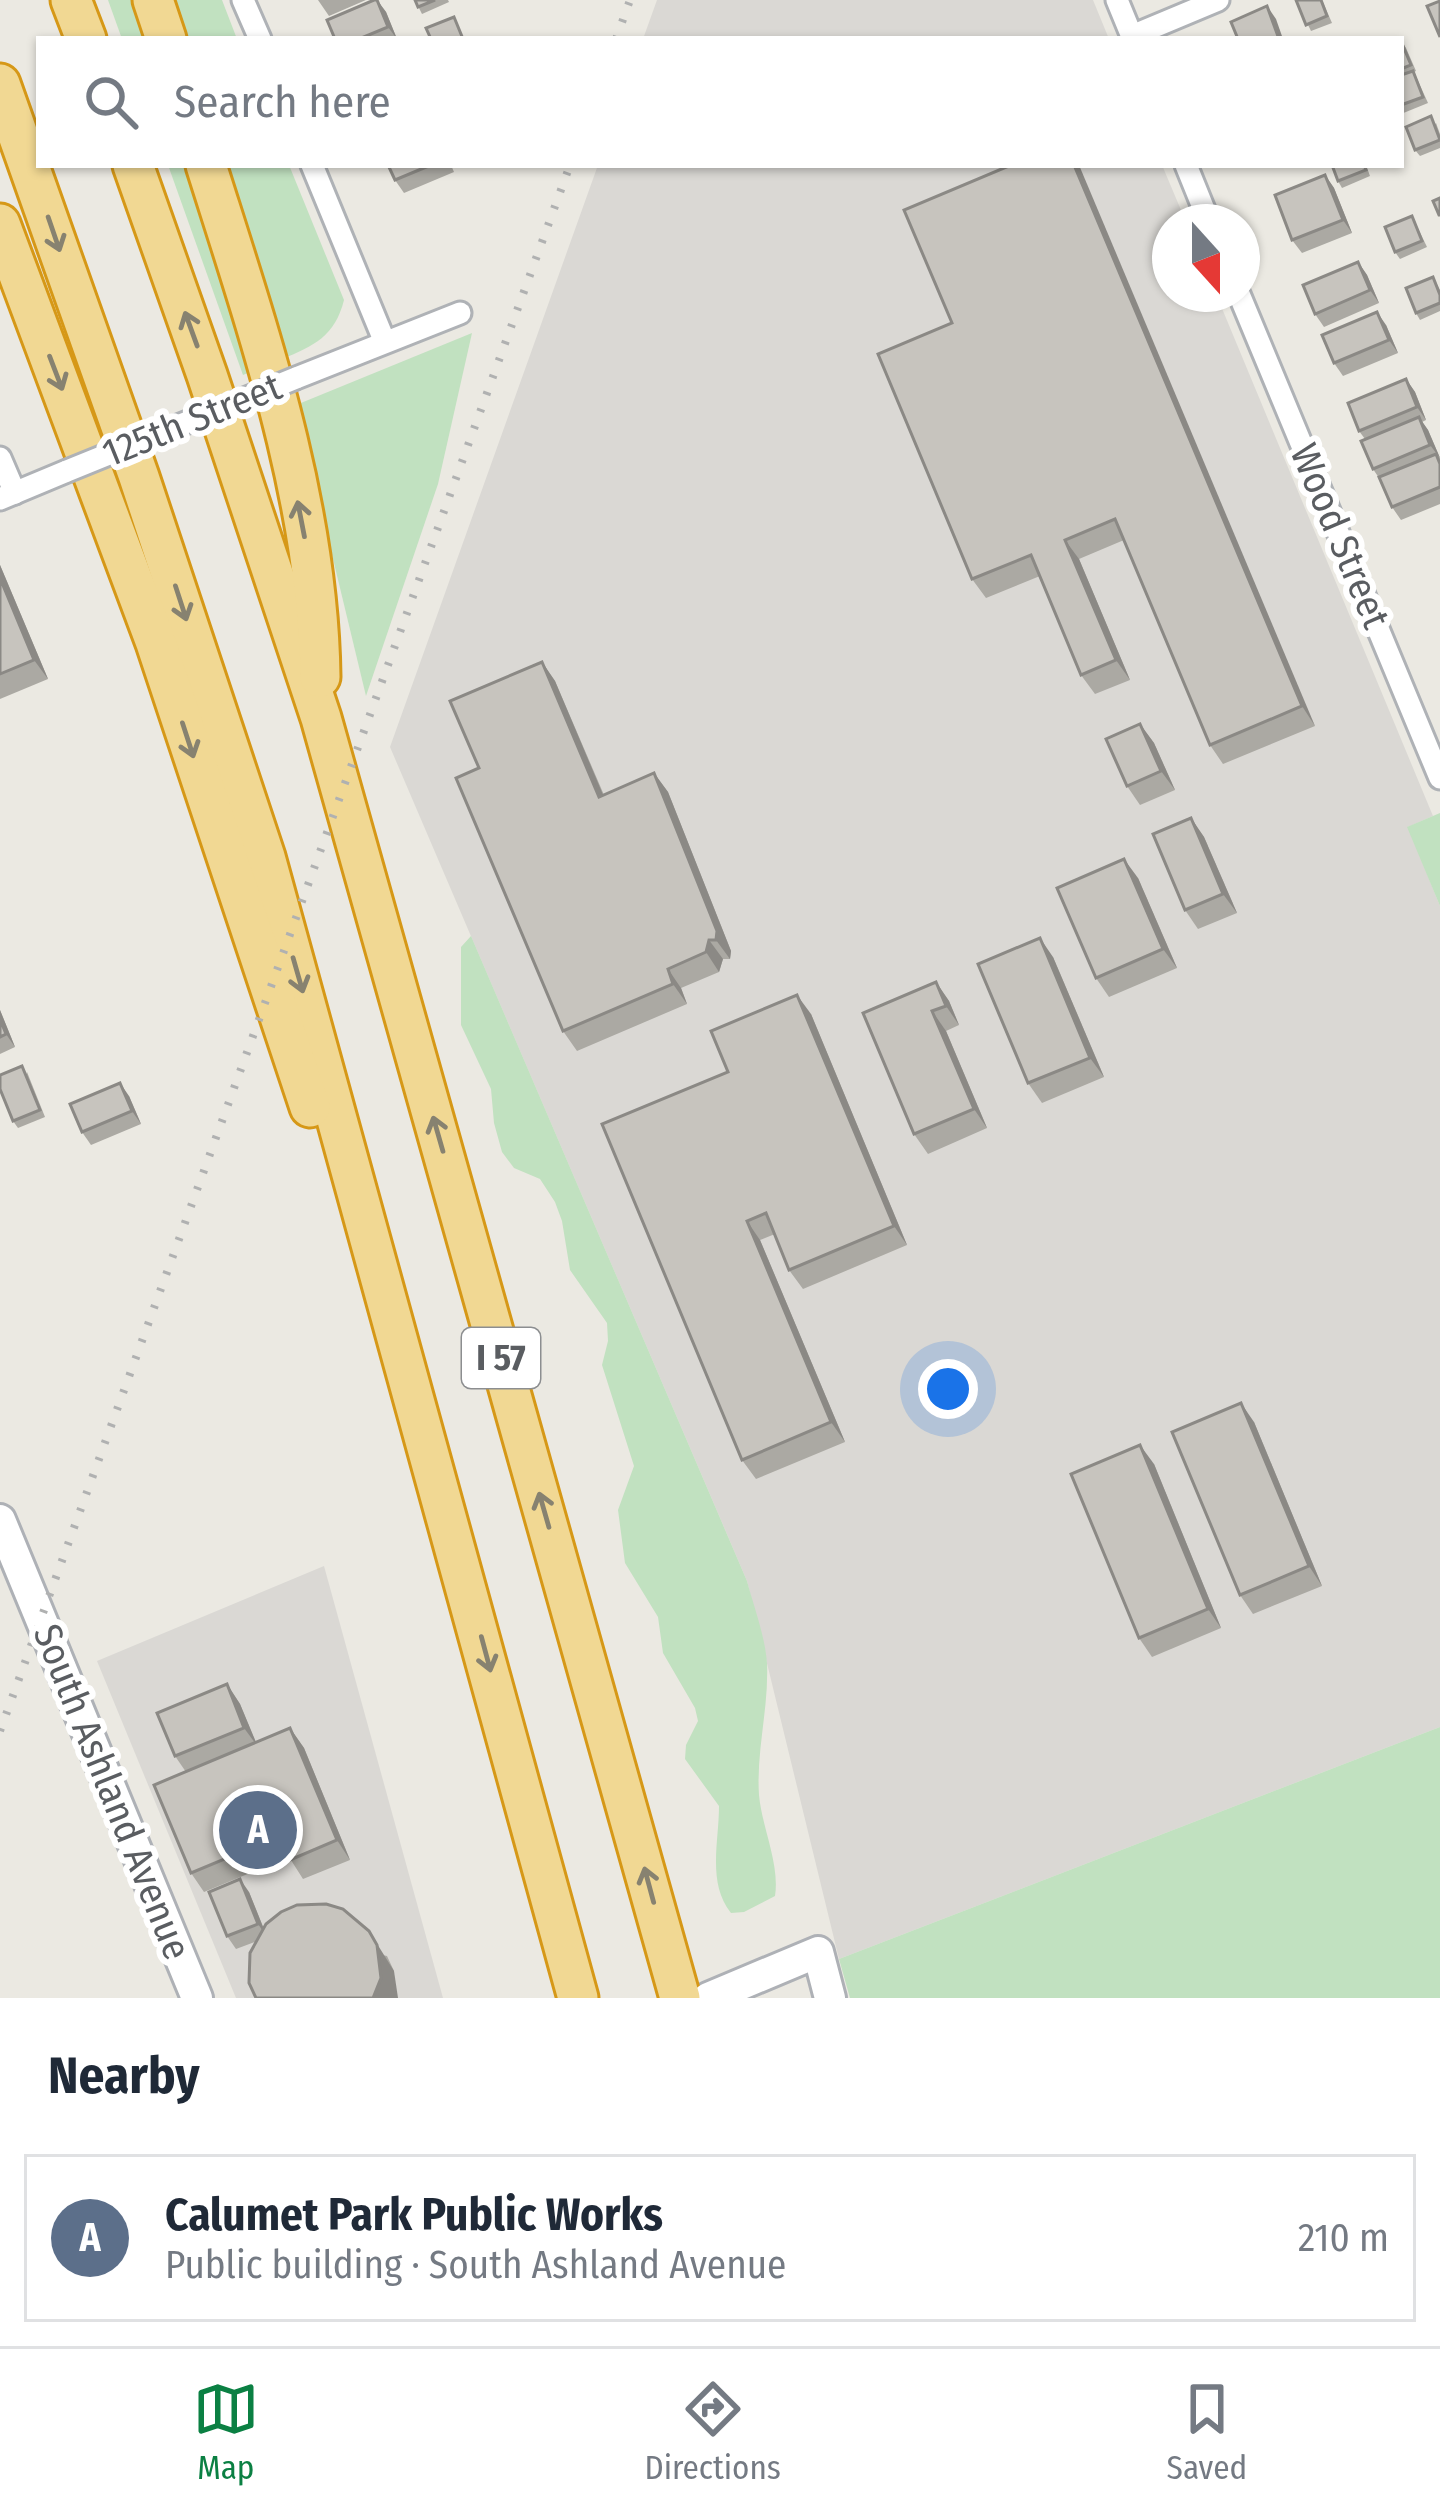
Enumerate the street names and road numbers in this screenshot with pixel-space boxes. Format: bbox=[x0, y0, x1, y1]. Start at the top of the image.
street label: 125th Street bbox=[96, 363, 288, 477]
street label: Wood Street bbox=[1281, 437, 1400, 635]
road number: I 57 bbox=[462, 1328, 540, 1388]
street label: South Ashland Avenue bbox=[24, 1618, 200, 1966]

